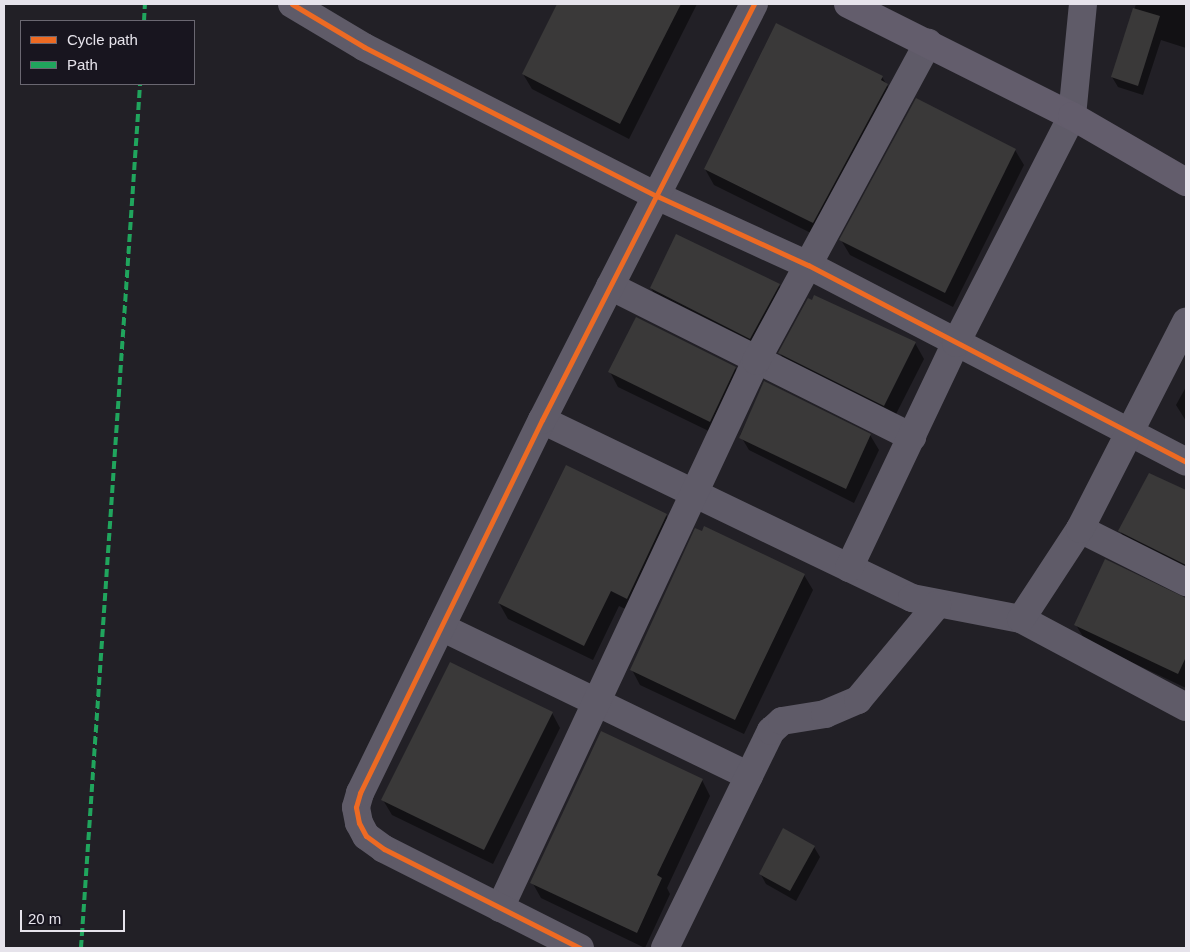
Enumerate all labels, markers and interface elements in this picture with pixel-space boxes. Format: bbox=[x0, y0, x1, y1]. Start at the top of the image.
legend bbox=[20, 20, 195, 85]
text: Cycle path bbox=[67, 31, 138, 48]
text: Path bbox=[67, 56, 98, 73]
scale bar bbox=[22, 900, 128, 932]
text: 20 m bbox=[28, 910, 61, 927]

